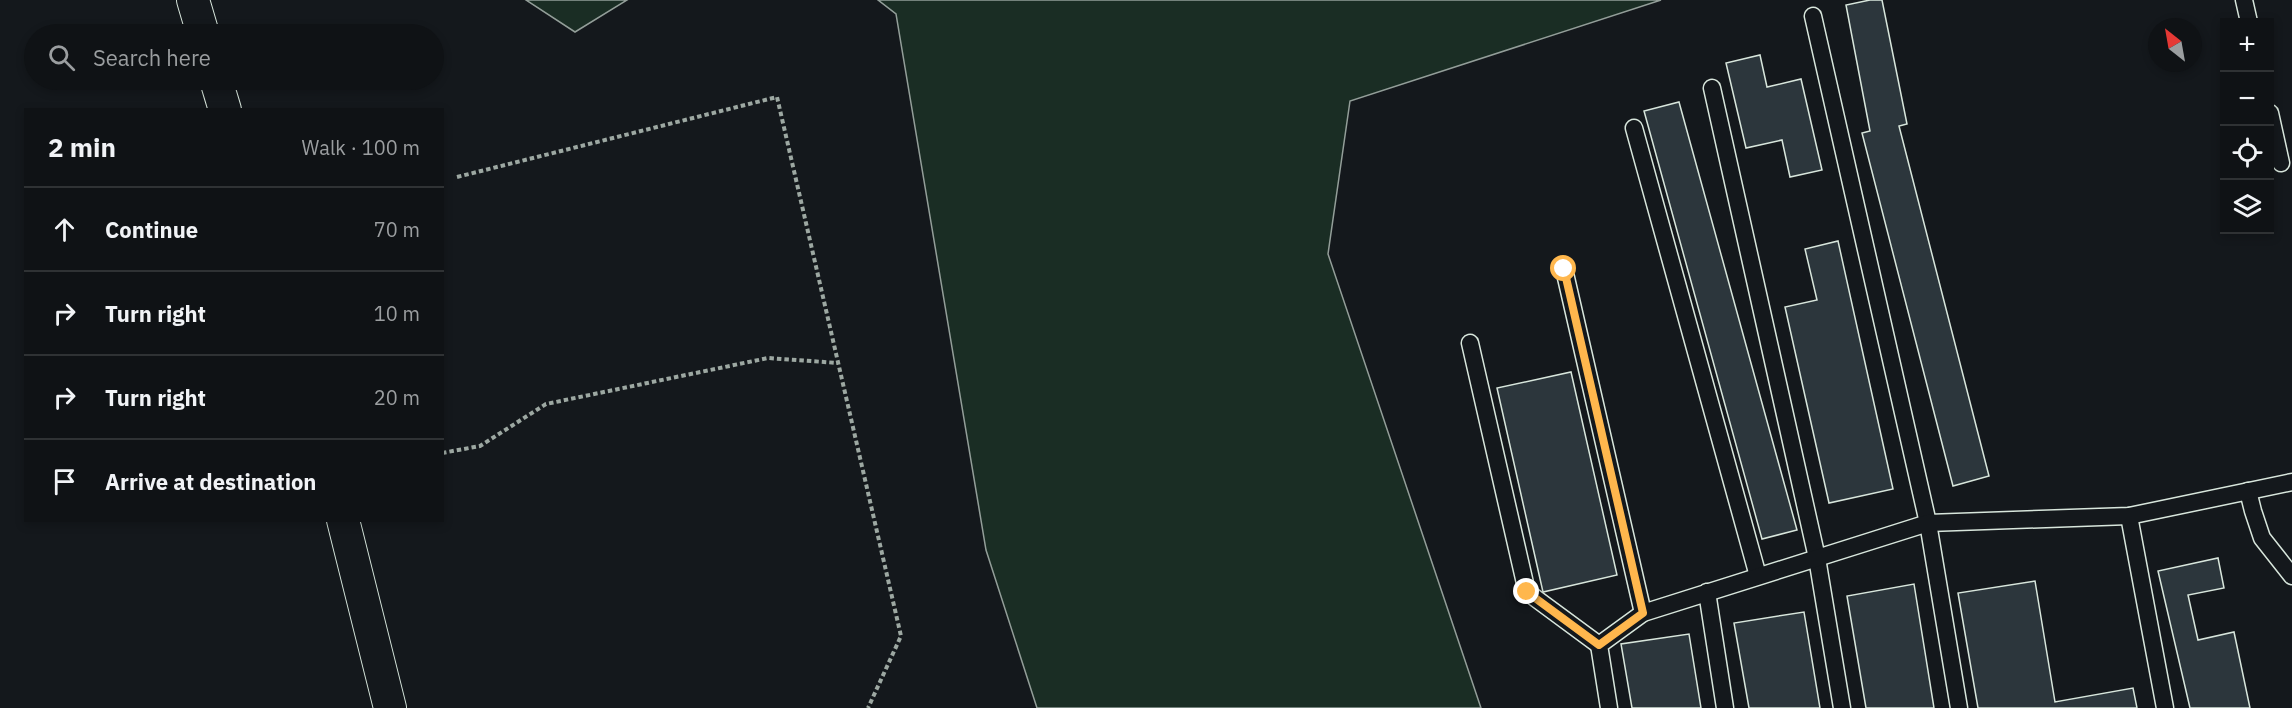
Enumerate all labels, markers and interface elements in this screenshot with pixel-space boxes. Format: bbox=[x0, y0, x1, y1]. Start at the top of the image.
north arrow bbox=[2148, 18, 2202, 72]
map controls bbox=[2220, 18, 2274, 234]
button: + bbox=[2220, 18, 2274, 72]
search box bbox=[24, 24, 444, 90]
icon: search bbox=[45, 41, 78, 74]
text: Search here bbox=[93, 43, 211, 72]
button: − bbox=[2220, 72, 2274, 126]
button: locate bbox=[2220, 126, 2274, 180]
text: 2 min bbox=[48, 130, 116, 164]
text: Walk · 100 m bbox=[302, 134, 420, 161]
button: layers bbox=[2220, 180, 2274, 234]
icon: ahead bbox=[48, 213, 81, 246]
text: Continue bbox=[105, 215, 198, 244]
text: 70 m bbox=[374, 216, 420, 243]
route start bbox=[1550, 255, 1576, 281]
icon: right bbox=[48, 297, 81, 330]
text: Turn right bbox=[105, 299, 206, 328]
text: 10 m bbox=[374, 300, 420, 327]
icon: right bbox=[48, 381, 81, 414]
text: Turn right bbox=[105, 383, 206, 412]
text: 20 m bbox=[374, 384, 420, 411]
icon: arrive bbox=[48, 465, 81, 498]
text: Arrive at destination bbox=[105, 467, 316, 496]
route end bbox=[1513, 578, 1539, 604]

